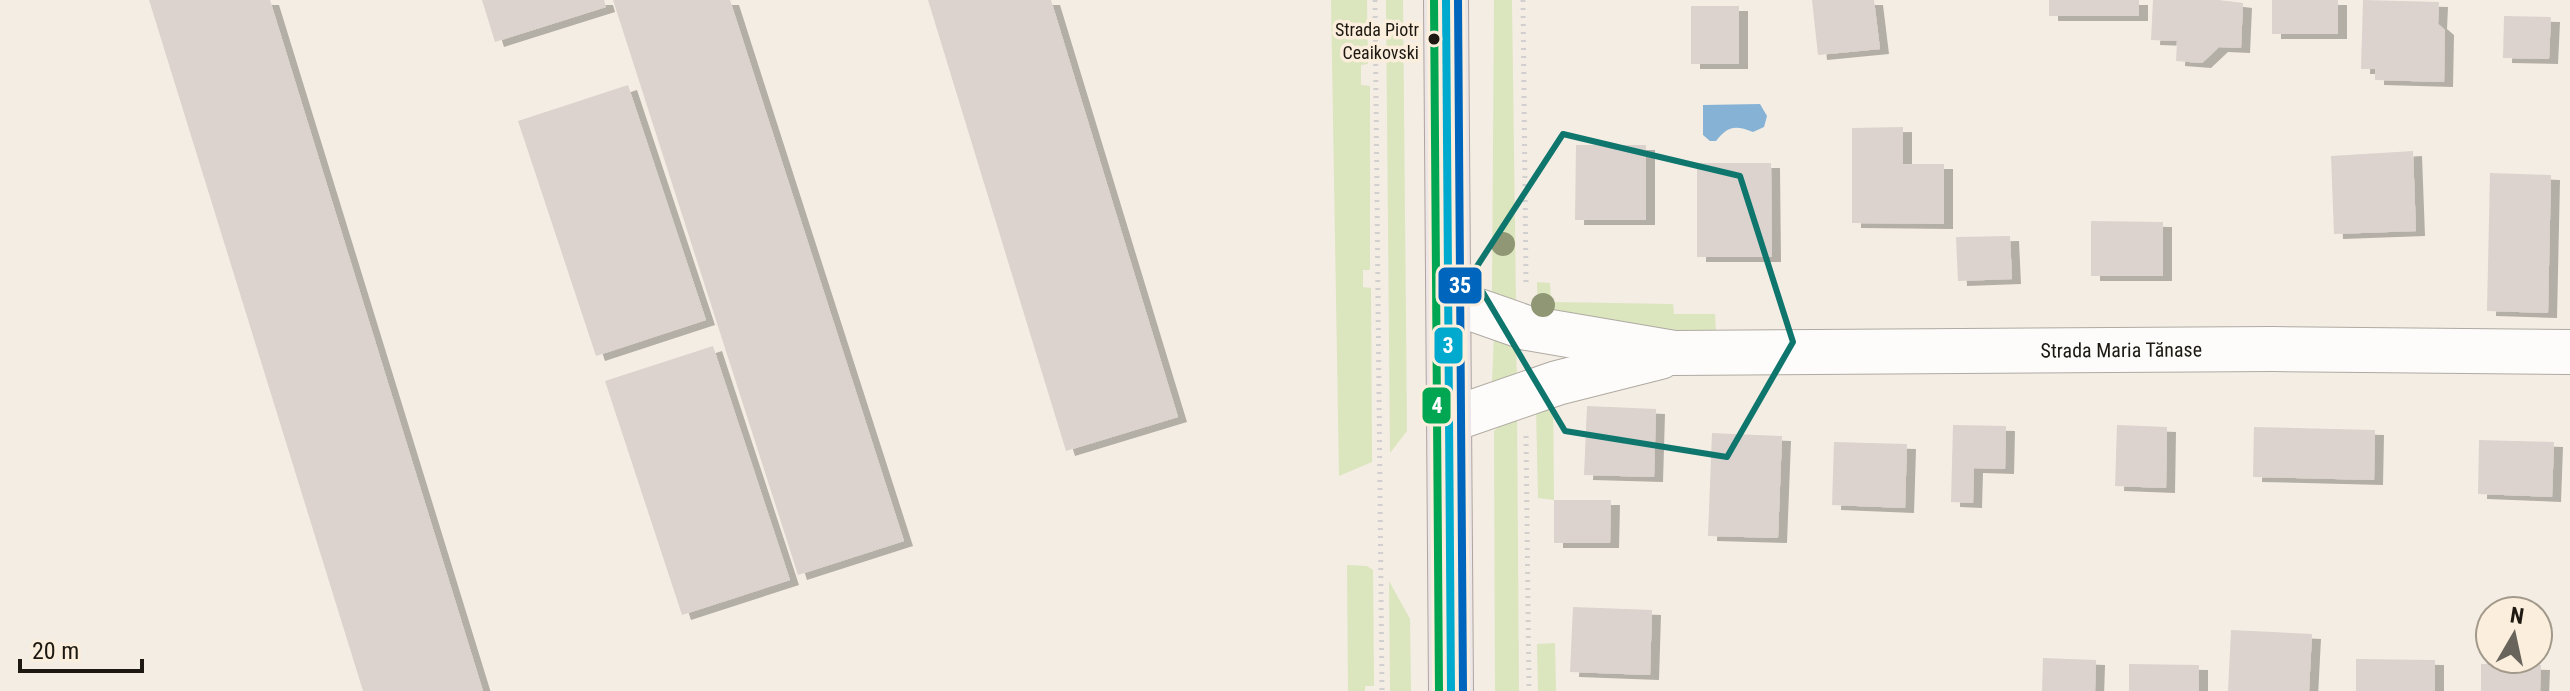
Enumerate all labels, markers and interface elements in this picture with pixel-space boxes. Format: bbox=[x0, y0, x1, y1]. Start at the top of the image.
place label: Strada Piotr Ceaikovski bbox=[1335, 19, 1420, 63]
marker: Strada Piotr Ceaikovski bbox=[1426, 31, 1442, 47]
line badge: 35 bbox=[1437, 266, 1483, 305]
text: 35 bbox=[1449, 273, 1471, 298]
line badge: 3 bbox=[1433, 326, 1464, 365]
text: 3 bbox=[1442, 333, 1454, 358]
street label: Strada Maria Tănase bbox=[2040, 337, 2202, 363]
line badge: 4 bbox=[1421, 386, 1452, 425]
text: 4 bbox=[1431, 393, 1443, 418]
north arrow bbox=[2474, 595, 2554, 675]
text: N bbox=[2508, 602, 2526, 629]
scale bar bbox=[20, 623, 142, 673]
text: 20 m bbox=[32, 637, 79, 665]

